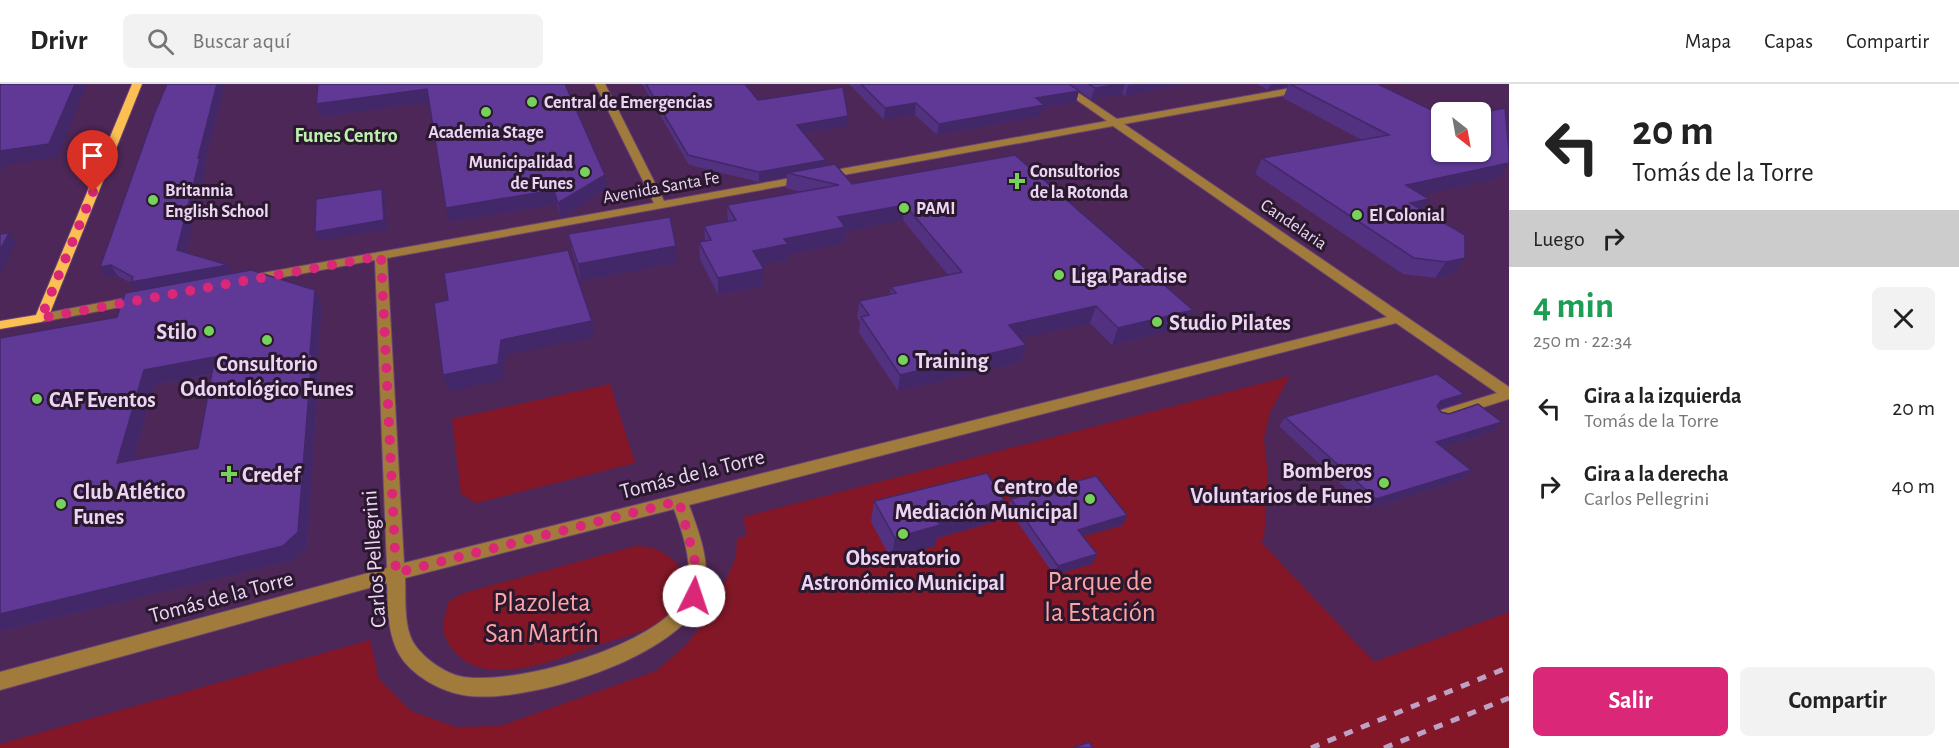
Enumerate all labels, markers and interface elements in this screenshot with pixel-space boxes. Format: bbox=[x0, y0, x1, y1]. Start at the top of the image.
search box bbox=[123, 14, 543, 68]
icon: search bbox=[144, 25, 177, 58]
text: Drivr bbox=[30, 27, 87, 55]
text: Buscar aquí bbox=[192, 30, 291, 52]
text: Mapa bbox=[1685, 31, 1731, 52]
text: Capas bbox=[1764, 31, 1813, 52]
text: Compartir bbox=[1846, 31, 1929, 52]
place label: Central de Emergencias bbox=[544, 94, 712, 112]
marker: Central de Emergencias bbox=[525, 95, 539, 109]
north arrow bbox=[1431, 102, 1491, 162]
map controls bbox=[1431, 102, 1491, 162]
marker: Academia Stage bbox=[479, 105, 493, 119]
icon: left bbox=[1533, 108, 1611, 186]
text: 20 m bbox=[1632, 110, 1714, 152]
place label: Academia Stage bbox=[428, 124, 544, 142]
district label: Funes Centro bbox=[294, 126, 398, 146]
pin bbox=[67, 130, 118, 192]
icon: arrive bbox=[76, 139, 109, 172]
place label: Municipalidad de Funes bbox=[469, 154, 574, 193]
text: Tomás de la Torre bbox=[1632, 159, 1814, 186]
place label: Consultorios de la Rotonda bbox=[1030, 163, 1128, 202]
marker: Municipalidad de Funes bbox=[578, 165, 592, 179]
street label: Avenida Santa Fe bbox=[601, 169, 721, 207]
marker: Consultorios de la Rotonda bbox=[1008, 172, 1026, 190]
place label: Britannia English School bbox=[165, 182, 269, 221]
marker: Britannia English School bbox=[146, 193, 160, 207]
street label: Candelaria bbox=[1257, 196, 1330, 253]
place label: PAMI bbox=[916, 200, 955, 218]
marker: PAMI bbox=[897, 201, 911, 215]
place label: El Colonial bbox=[1369, 207, 1445, 225]
marker: El Colonial bbox=[1350, 208, 1364, 222]
icon: right bbox=[1597, 222, 1630, 255]
text: Luego bbox=[1533, 228, 1585, 250]
place label: Liga Paradise bbox=[1071, 265, 1187, 287]
marker: Liga Paradise bbox=[1052, 268, 1066, 282]
button: close bbox=[1872, 287, 1935, 350]
text: 4 min bbox=[1533, 288, 1614, 324]
place label: Studio Pilates bbox=[1169, 312, 1291, 334]
marker: Studio Pilates bbox=[1150, 315, 1164, 329]
place label: Stilo bbox=[156, 321, 197, 343]
marker: Stilo bbox=[202, 324, 216, 338]
text: 250 m · 22:34 bbox=[1533, 331, 1632, 351]
marker: Consultorio Odontológico Funes bbox=[260, 333, 274, 347]
place label: Training bbox=[915, 350, 990, 372]
place label: Consultorio Odontológico Funes bbox=[180, 353, 354, 400]
marker: Training bbox=[896, 353, 910, 367]
text: Gira a la izquierda bbox=[1584, 385, 1742, 407]
place label: CAF Eventos bbox=[49, 389, 156, 411]
marker: CAF Eventos bbox=[30, 392, 44, 406]
icon: left bbox=[1533, 392, 1566, 425]
text: 20 m bbox=[1892, 397, 1935, 419]
text: Tomás de la Torre bbox=[1584, 411, 1719, 431]
street label: Tomás de la Torre bbox=[618, 445, 767, 503]
place label: Bomberos Voluntarios de Funes bbox=[1190, 460, 1372, 507]
text: Gira a la derecha bbox=[1584, 463, 1729, 485]
place label: Credef bbox=[242, 464, 302, 486]
marker: Credef bbox=[220, 465, 238, 483]
icon: right bbox=[1533, 470, 1566, 503]
text: 40 m bbox=[1892, 475, 1935, 497]
place label: Centro de Mediación Municipal bbox=[895, 476, 1078, 523]
marker: Bomberos Voluntarios de Funes bbox=[1377, 476, 1391, 490]
place label: Club Atlético Funes bbox=[73, 481, 186, 528]
street label: Carlos Pellegrini bbox=[358, 489, 390, 628]
text: Carlos Pellegrini bbox=[1584, 489, 1709, 509]
marker: Centro de Mediación Municipal bbox=[1083, 492, 1097, 506]
marker: Club Atlético Funes bbox=[54, 497, 68, 511]
marker: Observatorio Astronómico Municipal bbox=[896, 527, 910, 541]
place label: Observatorio Astronómico Municipal bbox=[801, 547, 1005, 594]
position arrow bbox=[662, 564, 726, 628]
street label: Tomás de la Torre bbox=[147, 567, 296, 627]
park label: Parque de la Estación bbox=[1044, 568, 1156, 626]
park label: Plazoleta San Martín bbox=[485, 589, 599, 647]
button: Salir bbox=[1533, 667, 1728, 736]
button: Compartir bbox=[1740, 667, 1935, 736]

